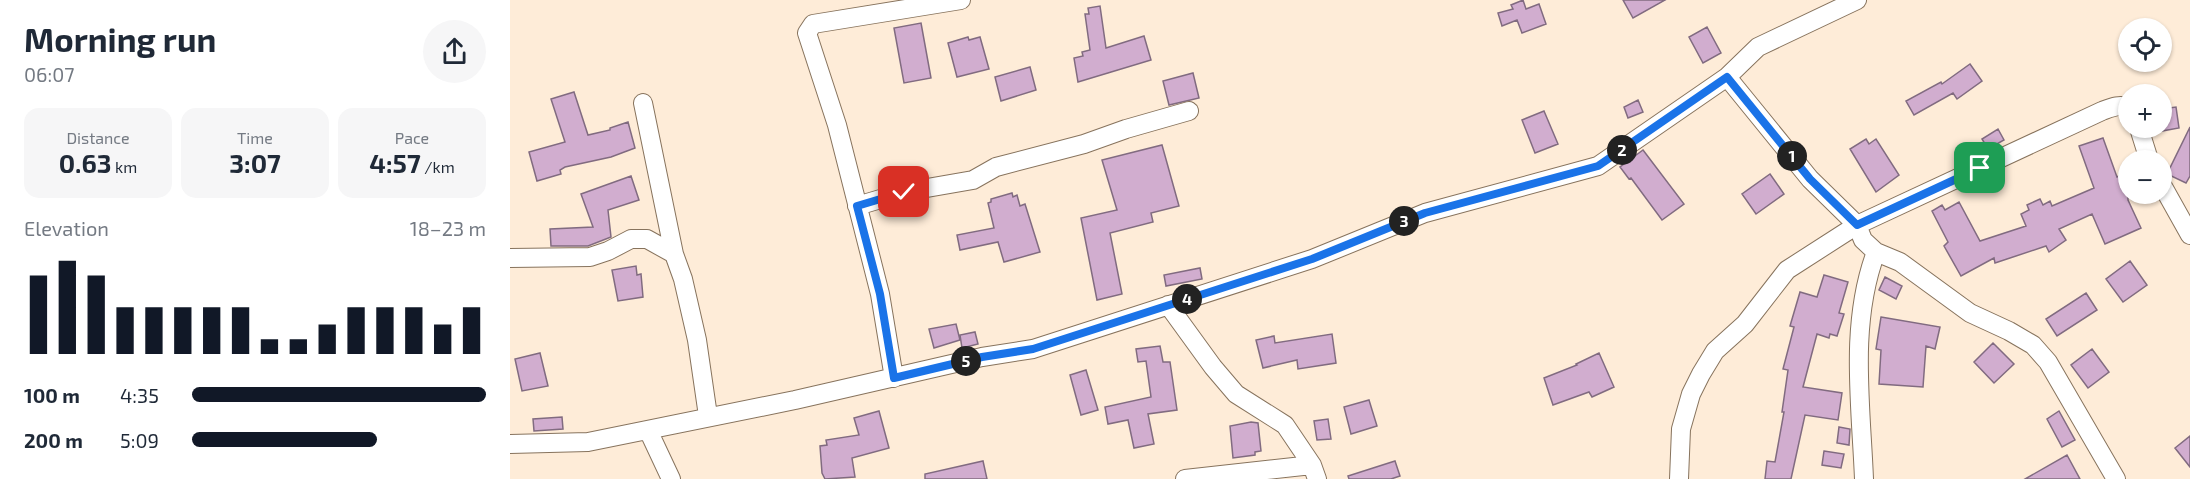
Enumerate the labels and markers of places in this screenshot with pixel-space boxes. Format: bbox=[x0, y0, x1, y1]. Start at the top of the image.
pin: 2 bbox=[1607, 135, 1637, 165]
pin: 1 bbox=[1777, 141, 1807, 171]
pin bbox=[1954, 142, 2005, 193]
pin bbox=[878, 166, 929, 217]
pin: 3 bbox=[1389, 206, 1419, 236]
pin: 4 bbox=[1172, 284, 1202, 314]
pin: 5 bbox=[951, 346, 981, 376]

